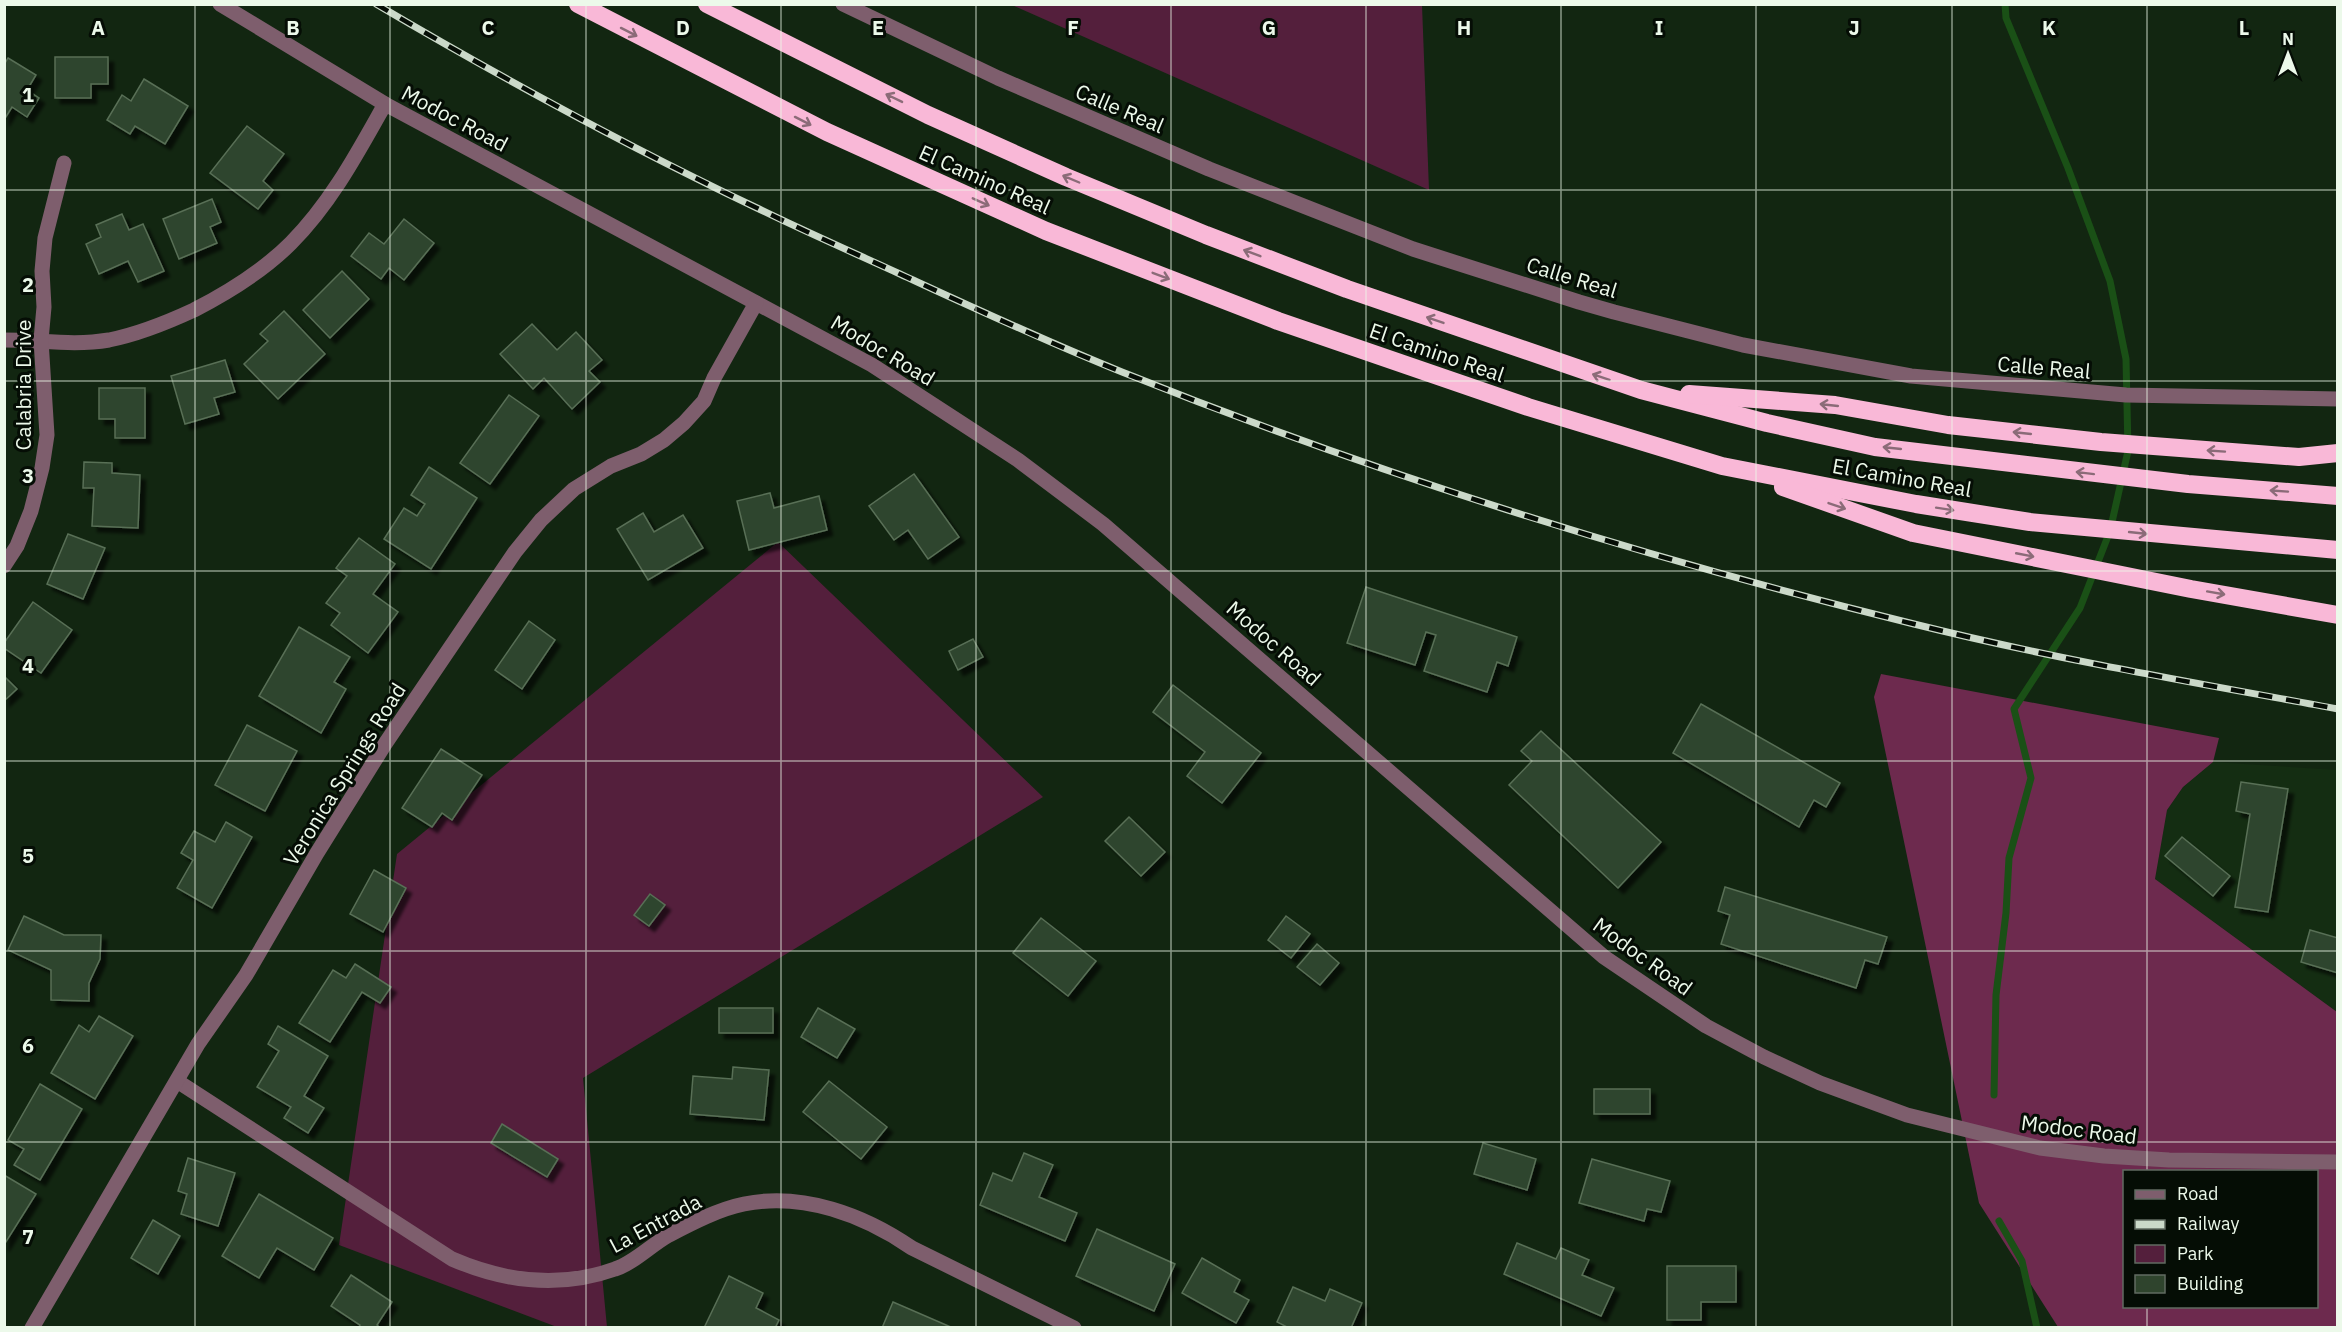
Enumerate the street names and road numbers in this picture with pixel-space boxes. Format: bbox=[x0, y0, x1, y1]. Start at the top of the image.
street label: Calle Real bbox=[1071, 77, 1169, 139]
street label: Modoc Road bbox=[397, 78, 513, 158]
street label: El Camino Real bbox=[915, 138, 1055, 221]
street label: Calle Real bbox=[1523, 250, 1621, 304]
street label: Modoc Road bbox=[826, 308, 940, 392]
street label: El Camino Real bbox=[1366, 316, 1508, 388]
street label: Calabria Drive bbox=[9, 319, 37, 451]
street label: Calle Real bbox=[1996, 349, 2092, 385]
street label: El Camino Real bbox=[1830, 451, 1974, 503]
street label: Modoc Road bbox=[1221, 594, 1327, 692]
street label: Veronica Springs Road bbox=[276, 677, 412, 871]
street label: Modoc Road bbox=[1588, 910, 1698, 1002]
street label: Modoc Road bbox=[2019, 1108, 2139, 1150]
street label: La Entrada bbox=[604, 1187, 706, 1259]

